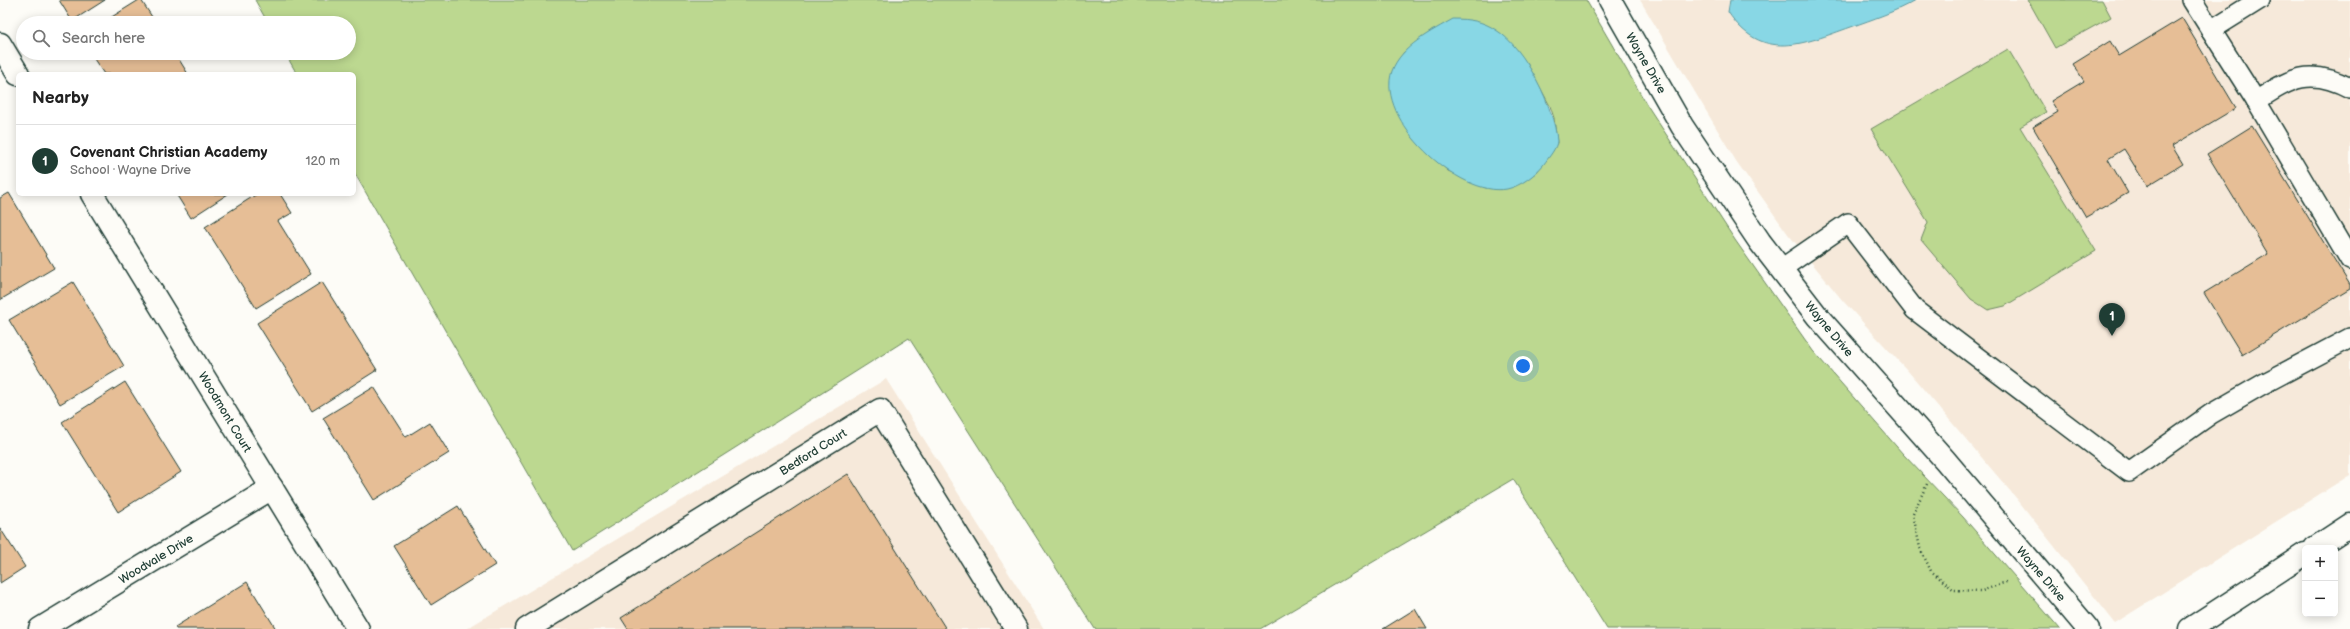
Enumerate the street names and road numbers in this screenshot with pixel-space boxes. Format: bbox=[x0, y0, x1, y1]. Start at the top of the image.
street label: Wayne Drive bbox=[1622, 30, 1669, 96]
street label: Wayne Drive bbox=[1801, 299, 1856, 360]
street label: Woodmont Court bbox=[195, 369, 255, 456]
street label: Bedford Court bbox=[777, 426, 850, 479]
street label: Woodvale Drive bbox=[116, 531, 196, 588]
street label: Wayne Drive bbox=[2013, 544, 2069, 605]

